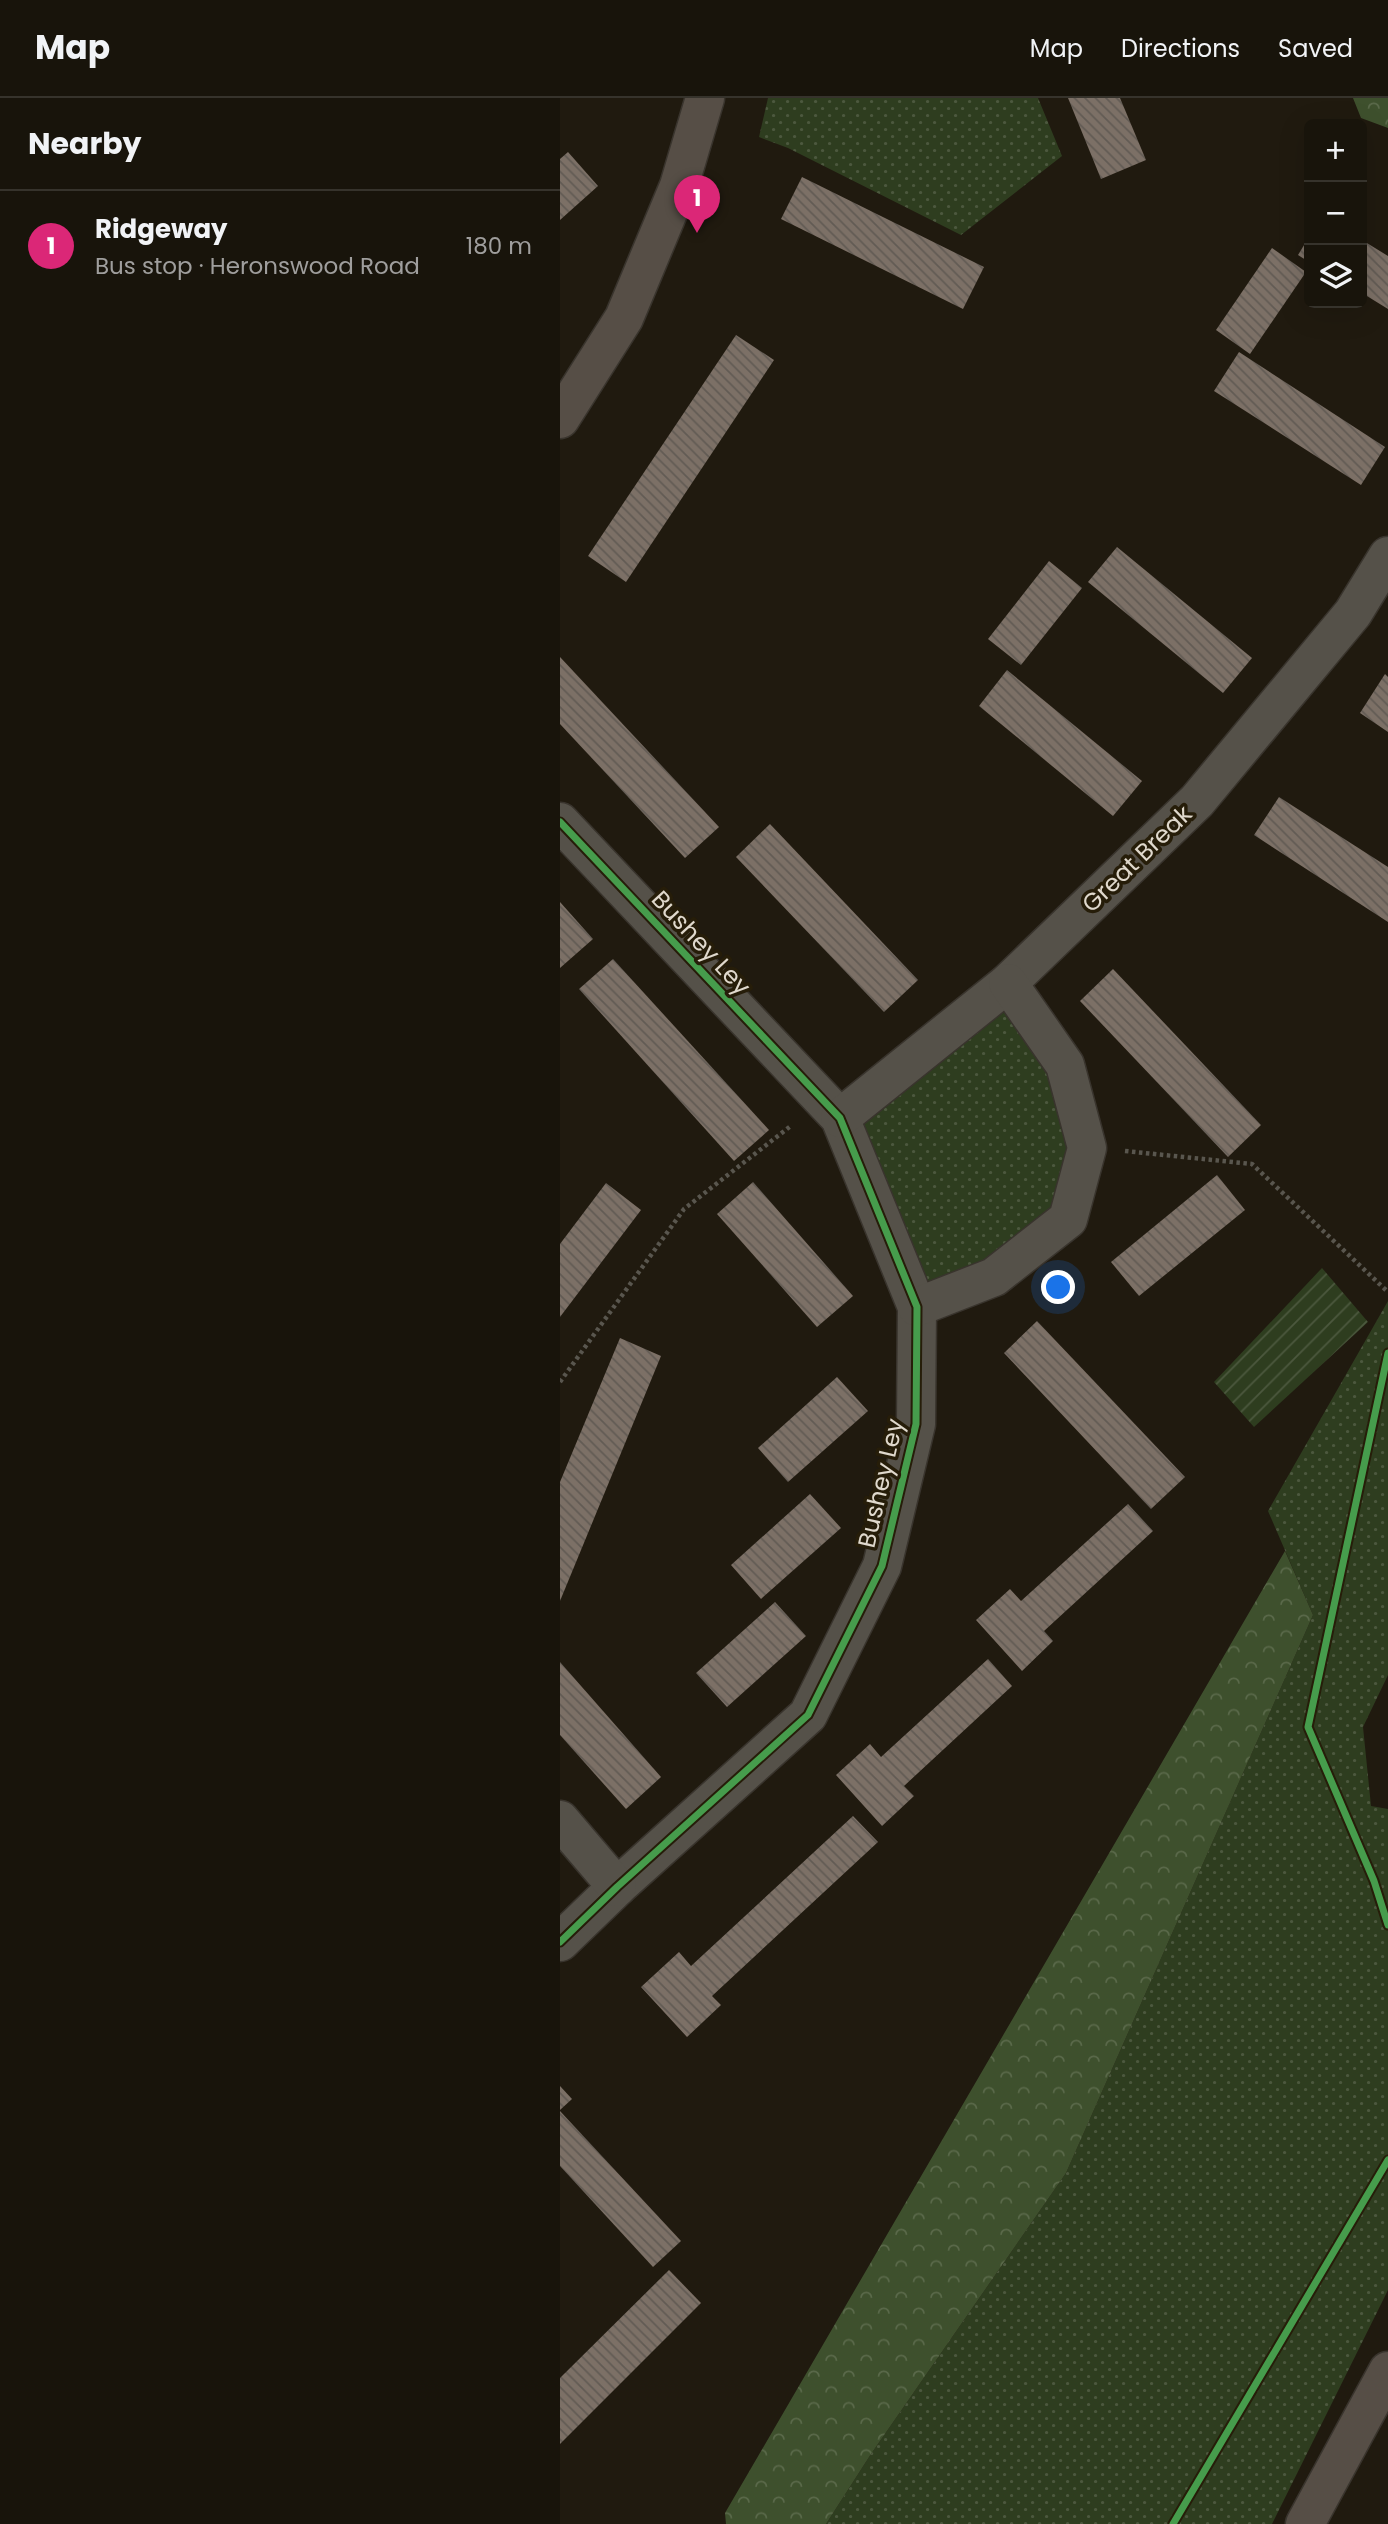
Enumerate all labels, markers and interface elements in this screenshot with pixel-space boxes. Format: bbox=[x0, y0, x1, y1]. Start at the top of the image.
text: Map bbox=[35, 24, 110, 71]
text: Map bbox=[1030, 32, 1083, 65]
text: Directions bbox=[1121, 32, 1240, 65]
text: Saved bbox=[1278, 32, 1353, 65]
map controls bbox=[1304, 119, 1367, 308]
button: + bbox=[1304, 119, 1367, 182]
text: Nearby bbox=[28, 122, 142, 165]
pin: 1 bbox=[674, 175, 720, 233]
button: − bbox=[1304, 182, 1367, 245]
text: Ridgeway bbox=[95, 211, 228, 247]
text: 1 bbox=[47, 230, 55, 262]
text: 180 m bbox=[466, 230, 532, 262]
button: layers bbox=[1304, 245, 1367, 308]
text: Bus stop · Heronswood Road bbox=[95, 250, 420, 282]
street label: Great Break bbox=[1074, 797, 1199, 919]
street label: Bushey Ley bbox=[644, 883, 759, 1002]
your location bbox=[1041, 1270, 1075, 1304]
street label: Bushey Ley bbox=[850, 1415, 911, 1551]

